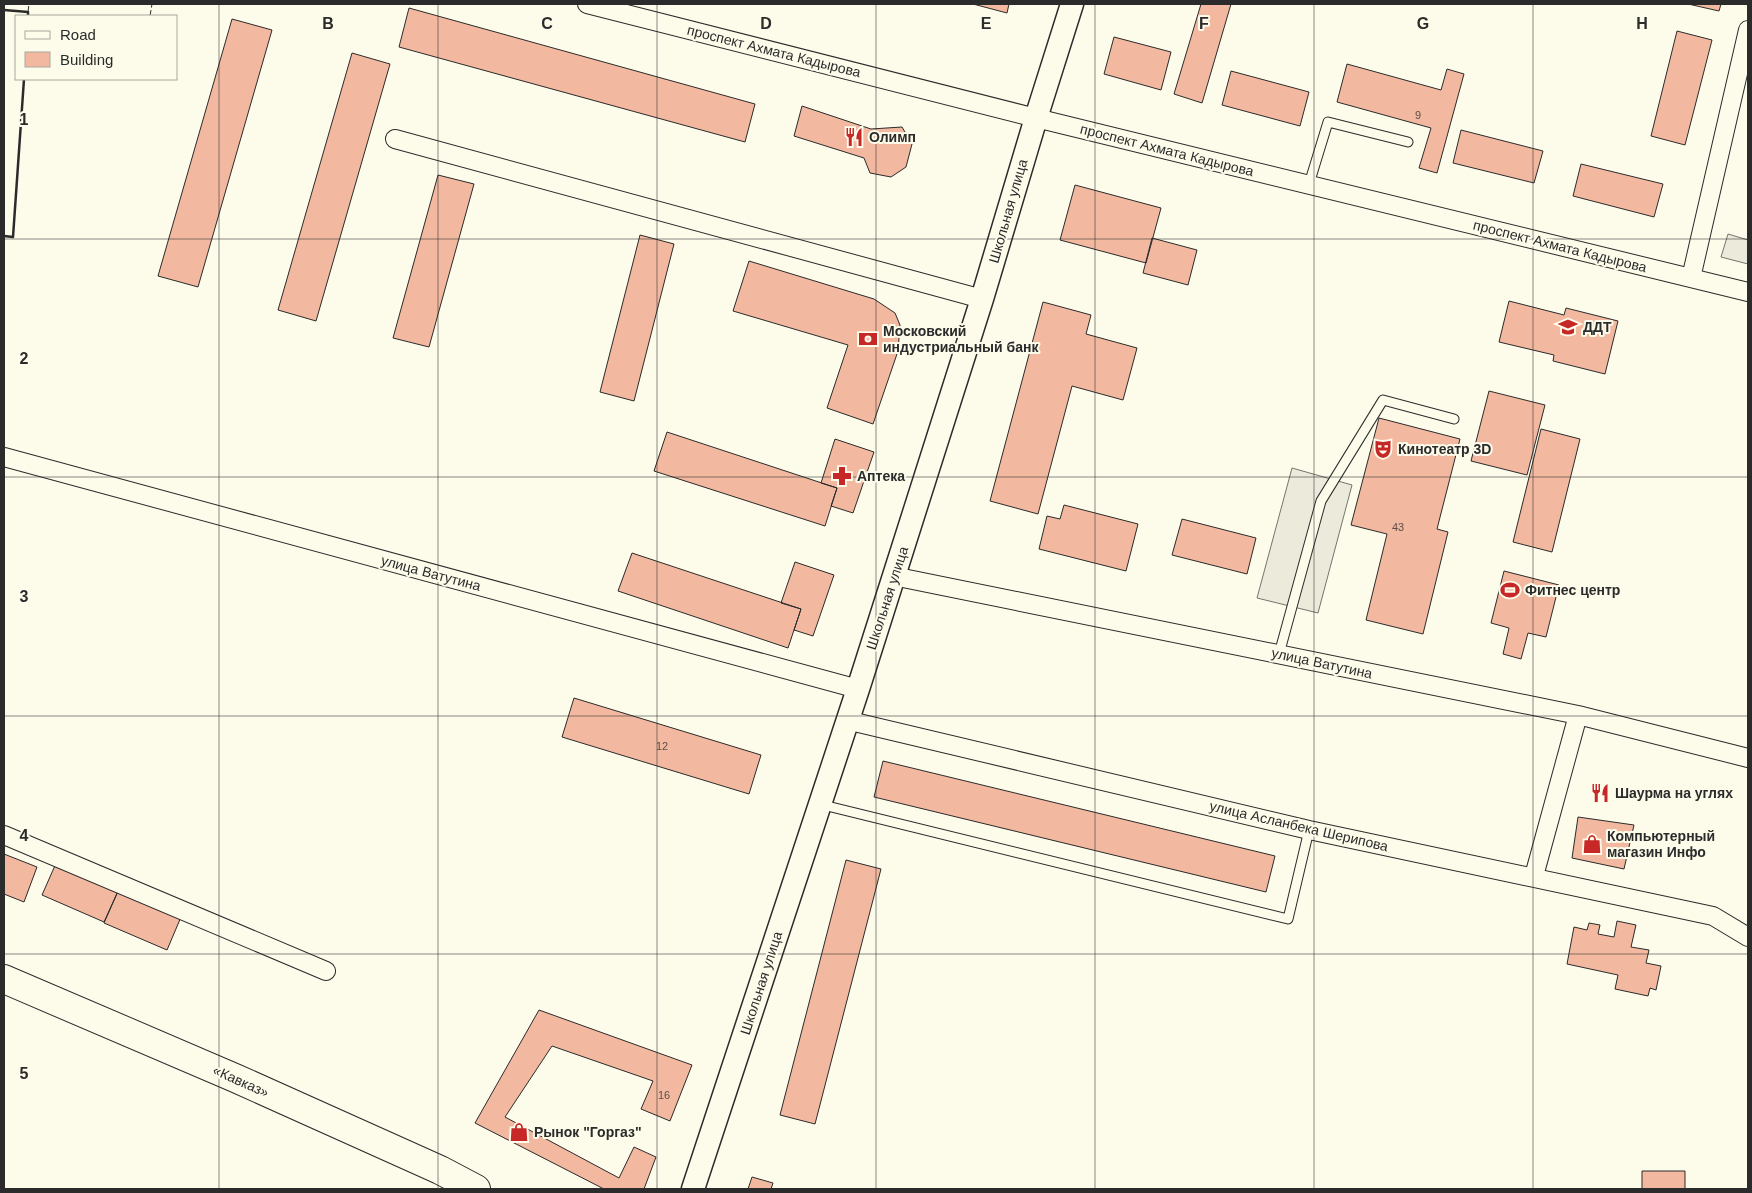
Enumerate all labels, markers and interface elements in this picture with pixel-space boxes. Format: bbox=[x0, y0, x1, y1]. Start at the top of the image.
legend bbox=[15, 15, 178, 80]
text: B bbox=[322, 15, 334, 32]
text: C bbox=[541, 15, 553, 32]
text: D bbox=[760, 15, 772, 32]
text: E bbox=[981, 15, 992, 32]
text: F bbox=[1199, 15, 1209, 32]
text: G bbox=[1417, 15, 1429, 32]
text: H bbox=[1636, 15, 1648, 32]
street label: проспект Ахмата Кадырова bbox=[686, 22, 863, 80]
text: Road bbox=[60, 26, 96, 43]
text: Building bbox=[60, 51, 113, 68]
house number: 9 bbox=[1415, 109, 1421, 121]
text: 1 bbox=[20, 111, 29, 128]
street label: проспект Ахмата Кадырова bbox=[1079, 121, 1256, 179]
restaurant icon: Олимп bbox=[843, 126, 865, 148]
place label: Олимп bbox=[869, 129, 916, 145]
street label: Школьная улица bbox=[985, 157, 1031, 265]
street label: проспект Ахмата Кадырова bbox=[1472, 217, 1649, 275]
school or university icon: ДДТ bbox=[1557, 316, 1579, 338]
place label: ДДТ bbox=[1583, 319, 1612, 335]
place label: Московский индустриальный банк bbox=[883, 323, 1039, 355]
bank icon: Московский индустриальный банк bbox=[857, 328, 879, 350]
text: 2 bbox=[20, 350, 29, 367]
theatre icon: Кинотеатр 3D bbox=[1372, 438, 1394, 460]
place label: Кинотеатр 3D bbox=[1398, 441, 1491, 457]
pharmacy icon: Аптека bbox=[831, 465, 853, 487]
place label: Аптека bbox=[857, 468, 905, 484]
house number: 43 bbox=[1392, 521, 1404, 533]
street label: Школьная улица bbox=[863, 544, 911, 652]
street label: улица Ватутина bbox=[379, 552, 483, 594]
sports icon: Фитнес центр bbox=[1499, 579, 1521, 601]
place label: Фитнес центр bbox=[1525, 582, 1620, 598]
text: 3 bbox=[20, 588, 29, 605]
street label: улица Ватутина bbox=[1270, 645, 1374, 682]
house number: 12 bbox=[656, 740, 668, 752]
restaurant icon: Шаурма на углях bbox=[1589, 782, 1611, 804]
place label: Шаурма на углях bbox=[1615, 785, 1733, 801]
street label: улица Асланбека Шерипова bbox=[1208, 798, 1390, 854]
text: 4 bbox=[20, 827, 29, 844]
place label: Компьютерный магазин Инфо bbox=[1607, 828, 1715, 860]
shop icon: Компьютерный магазин Инфо bbox=[1581, 833, 1603, 855]
street label: Школьная улица bbox=[737, 929, 785, 1037]
street label: «Кавказ» bbox=[211, 1062, 272, 1100]
text: 5 bbox=[20, 1065, 29, 1082]
house number: 16 bbox=[658, 1089, 670, 1101]
shop icon: Рынок "Горгаз" bbox=[508, 1121, 530, 1143]
place label: Рынок "Горгаз" bbox=[534, 1124, 642, 1140]

